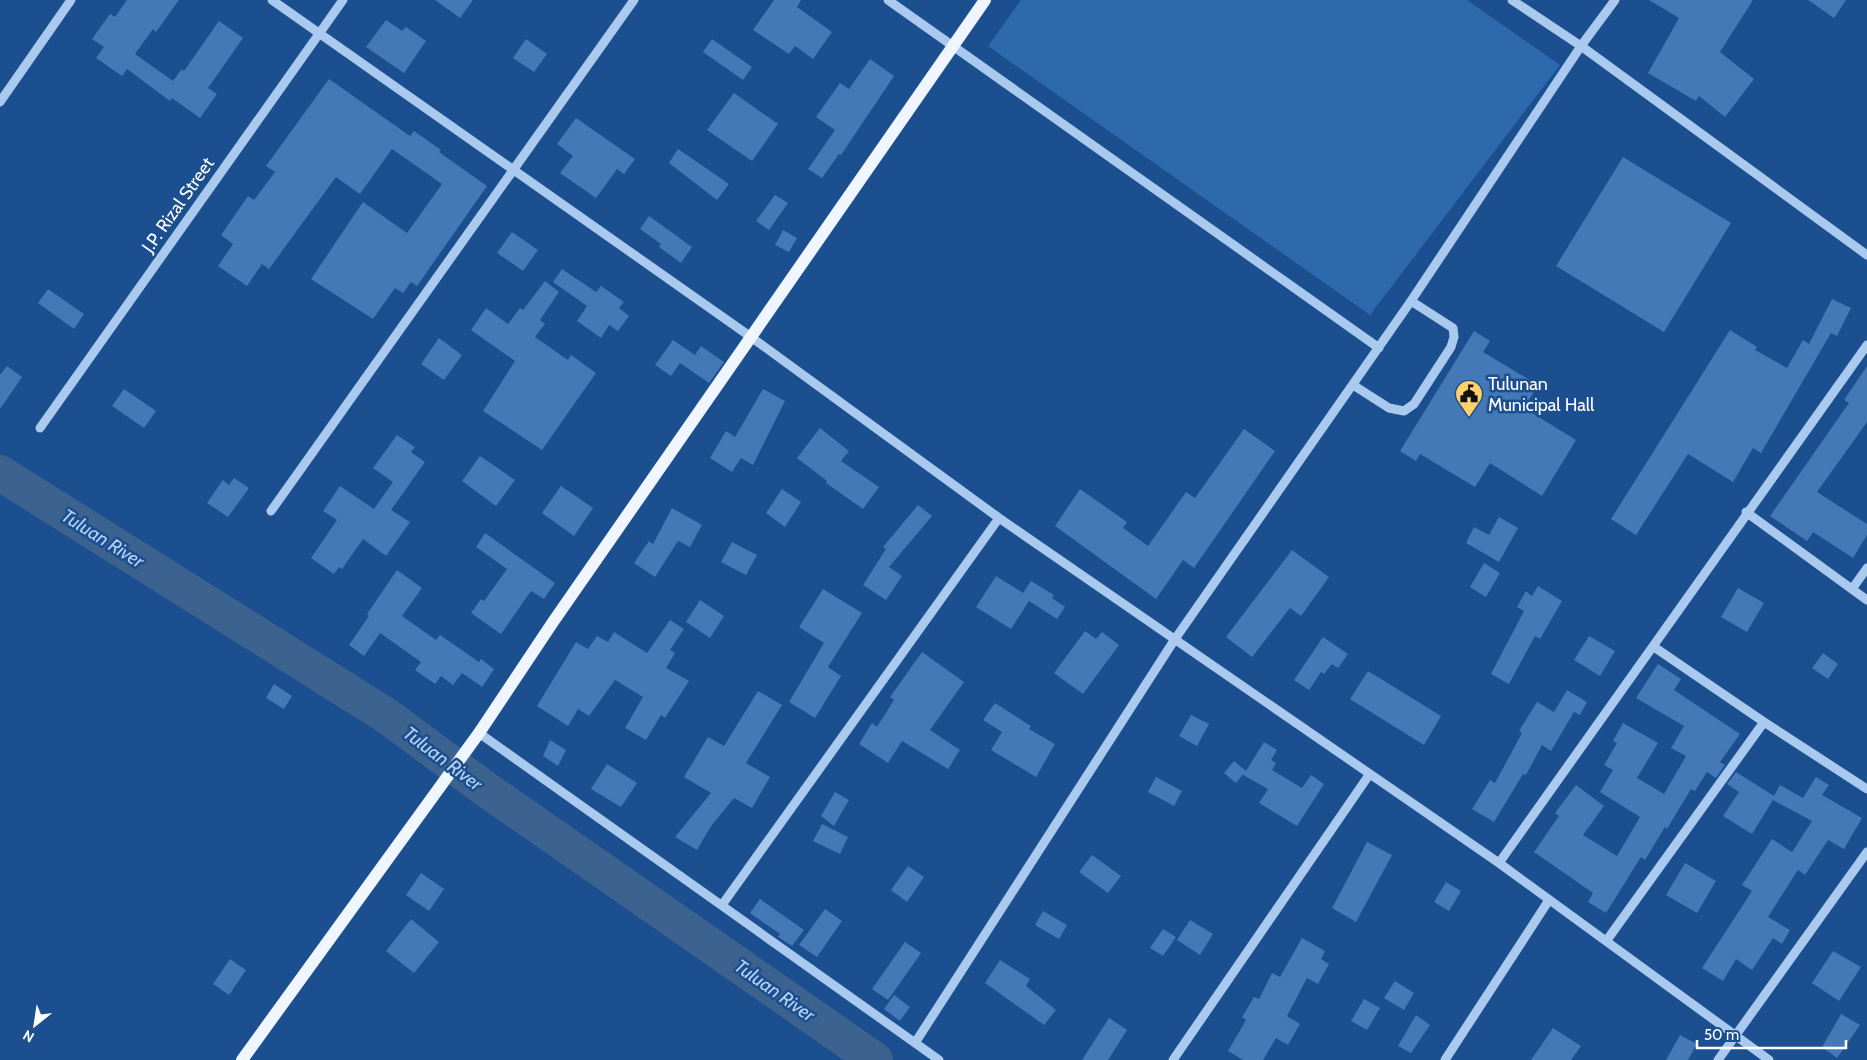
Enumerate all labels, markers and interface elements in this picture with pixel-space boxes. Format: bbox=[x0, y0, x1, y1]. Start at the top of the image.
street label: J.P. Rizal Street bbox=[137, 153, 219, 258]
place label: Tulunan Municipal Hall bbox=[1488, 373, 1595, 416]
public building icon: Tulunan Municipal Hall bbox=[1454, 379, 1484, 418]
water label: Tuluan River bbox=[57, 504, 149, 573]
water label: Tuluan River bbox=[399, 721, 488, 796]
water label: Tuluan River bbox=[730, 954, 820, 1027]
north arrow bbox=[10, 1000, 60, 1050]
scale bar bbox=[1697, 1018, 1846, 1050]
text: N bbox=[20, 1026, 37, 1047]
text: 50 m bbox=[1704, 1026, 1739, 1044]

